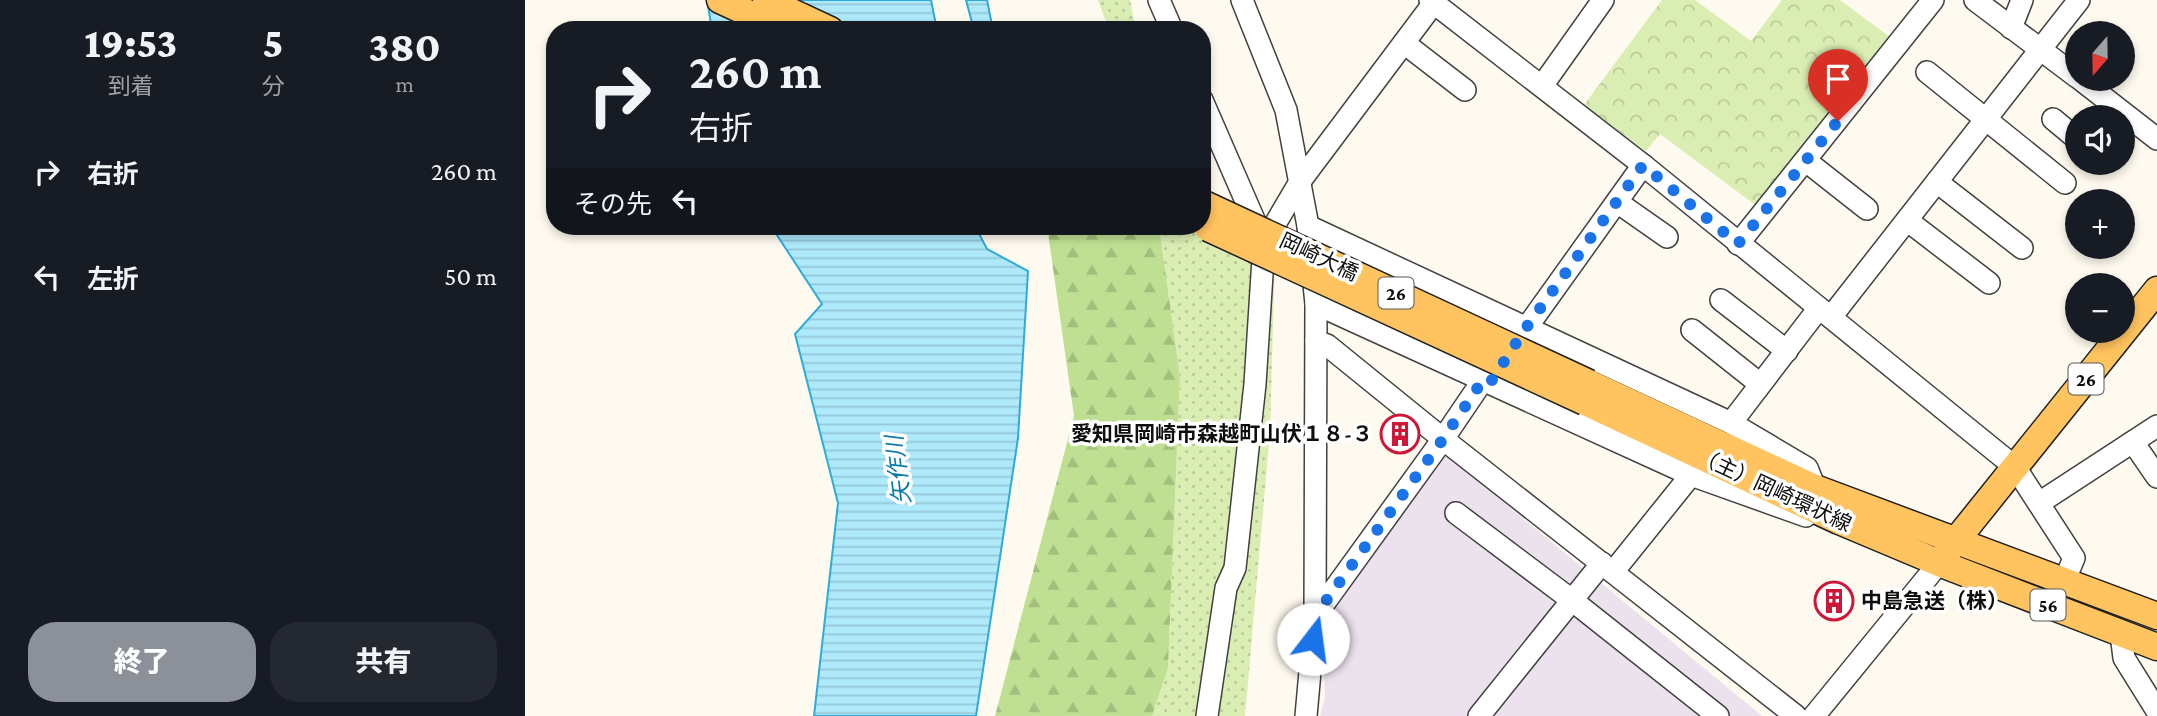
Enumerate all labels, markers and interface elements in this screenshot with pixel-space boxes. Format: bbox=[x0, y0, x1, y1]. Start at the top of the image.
text: 19:53 bbox=[84, 19, 177, 66]
text: 5 bbox=[262, 19, 283, 66]
north arrow bbox=[2065, 21, 2135, 91]
map controls bbox=[2065, 21, 2135, 343]
text: 380 bbox=[369, 23, 441, 70]
text: 260 m bbox=[689, 44, 821, 99]
icon: right bbox=[574, 49, 665, 140]
pin bbox=[1808, 49, 1868, 121]
icon: arrive bbox=[1819, 60, 1857, 98]
text: m bbox=[395, 71, 414, 97]
text: 到着 bbox=[108, 73, 154, 99]
text: 分 bbox=[261, 73, 284, 99]
button: sound bbox=[2065, 105, 2135, 175]
text: 右折 bbox=[689, 110, 753, 146]
icon: right bbox=[28, 153, 66, 191]
text: 260 m bbox=[431, 157, 497, 186]
text: 右折 bbox=[87, 160, 139, 189]
icon: left bbox=[666, 182, 704, 220]
button: + bbox=[2065, 189, 2135, 259]
text: その先 bbox=[574, 190, 652, 219]
street label: 岡崎大橋 bbox=[1276, 228, 1362, 286]
icon: left bbox=[28, 258, 66, 296]
text: 50 m bbox=[444, 262, 497, 291]
text: 左折 bbox=[87, 265, 139, 294]
button: − bbox=[2065, 273, 2135, 343]
road number: 26 bbox=[1379, 278, 1413, 308]
road number: 26 bbox=[2069, 364, 2103, 394]
building icon: 愛知県岡崎市森越町山伏１８‐３ bbox=[1379, 413, 1421, 455]
place label: 愛知県岡崎市森越町山伏１８‐３ bbox=[1071, 422, 1373, 446]
water label: 矢作川 bbox=[881, 431, 915, 506]
street label: （主）岡崎環状線 bbox=[1693, 444, 1855, 536]
building icon: 中島急送（株） bbox=[1813, 580, 1855, 622]
place label: 中島急送（株） bbox=[1861, 589, 2008, 613]
road number: 56 bbox=[2031, 590, 2065, 620]
position arrow bbox=[1276, 602, 1350, 676]
button: 終了 bbox=[28, 622, 256, 702]
button: 共有 bbox=[270, 622, 497, 702]

